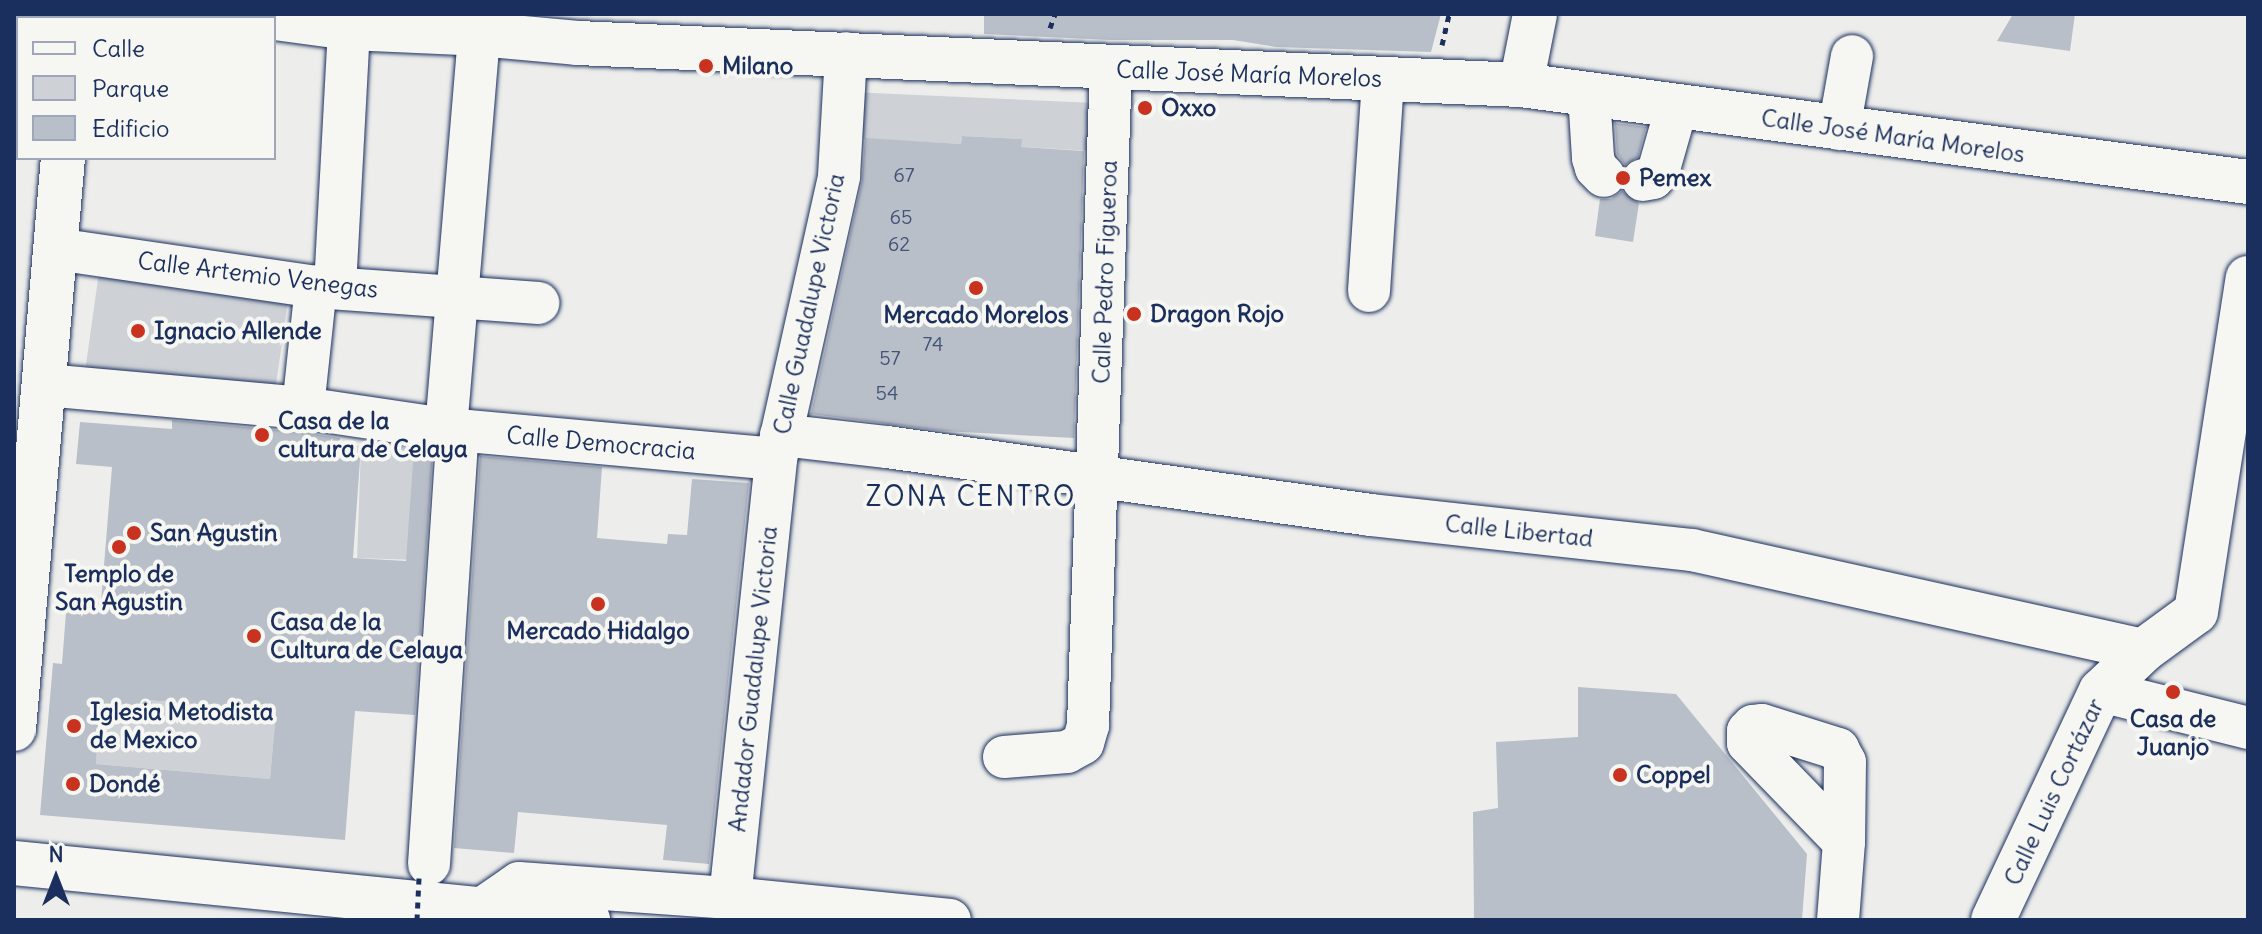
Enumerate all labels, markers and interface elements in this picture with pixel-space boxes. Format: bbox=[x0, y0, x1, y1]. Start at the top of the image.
legend bbox=[16, 16, 276, 160]
text: Calle bbox=[92, 33, 145, 63]
place label: Milano bbox=[722, 52, 793, 80]
street label: Calle José María Morelos bbox=[1116, 55, 1382, 93]
marker: Milano bbox=[697, 57, 715, 75]
text: Parque bbox=[92, 73, 169, 103]
place label: Oxxo bbox=[1161, 94, 1216, 122]
marker: Oxxo bbox=[1136, 99, 1154, 117]
street label: Calle José María Morelos bbox=[1759, 103, 2027, 169]
text: Edificio bbox=[92, 113, 170, 143]
street label: Calle Pedro Figueroa bbox=[1087, 160, 1123, 384]
house number: 67 bbox=[893, 162, 915, 186]
place label: Pemex bbox=[1639, 164, 1711, 192]
marker: Pemex bbox=[1614, 169, 1632, 187]
street label: Calle Guadalupe Victoria bbox=[767, 171, 851, 437]
house number: 65 bbox=[889, 204, 913, 228]
house number: 62 bbox=[888, 231, 910, 255]
street label: Calle Artemio Venegas bbox=[136, 246, 380, 304]
marker: Mercado Morelos bbox=[967, 279, 985, 297]
place label: Dragon Rojo bbox=[1150, 300, 1284, 328]
place label: Mercado Morelos bbox=[883, 301, 1069, 329]
marker: Dragon Rojo bbox=[1125, 305, 1143, 323]
place label: Ignacio Allende bbox=[154, 317, 322, 345]
marker: Ignacio Allende bbox=[129, 322, 147, 340]
house number: 74 bbox=[923, 331, 943, 355]
house number: 57 bbox=[879, 345, 901, 369]
house number: 54 bbox=[875, 380, 899, 404]
place label: Casa de la cultura de Celaya bbox=[278, 407, 468, 463]
street label: Calle Democracia bbox=[505, 420, 697, 466]
marker: Casa de la cultura de Celaya bbox=[253, 426, 271, 444]
district label: ZONA CENTRO bbox=[865, 479, 1077, 513]
street label: Calle Libertad bbox=[1443, 509, 1595, 553]
place label: San Agustin bbox=[150, 519, 278, 547]
marker: San Agustin bbox=[125, 524, 143, 542]
street label: Andador Guadalupe Victoria bbox=[723, 525, 783, 833]
marker: Templo de San Agustin bbox=[110, 538, 128, 556]
place label: Templo de San Agustin bbox=[55, 560, 183, 616]
marker: Mercado Hidalgo bbox=[589, 595, 607, 613]
place label: Casa de la Cultura de Celaya bbox=[270, 608, 463, 664]
place label: Mercado Hidalgo bbox=[506, 617, 690, 645]
marker: Casa de la Cultura de Celaya bbox=[245, 627, 263, 645]
marker: Casa de Juanjo bbox=[2164, 683, 2182, 701]
street label: Calle Luis Cortázar bbox=[1998, 694, 2110, 890]
place label: Iglesia Metodista de Mexico bbox=[90, 698, 273, 754]
place label: Casa de Juanjo bbox=[2130, 705, 2216, 761]
marker: Iglesia Metodista de Mexico bbox=[65, 717, 83, 735]
place label: Coppel bbox=[1636, 761, 1711, 789]
marker: Coppel bbox=[1611, 766, 1629, 784]
place label: Dondé bbox=[89, 770, 160, 798]
marker: Dondé bbox=[64, 775, 82, 793]
north arrow bbox=[16, 838, 96, 918]
text: N bbox=[48, 840, 64, 868]

